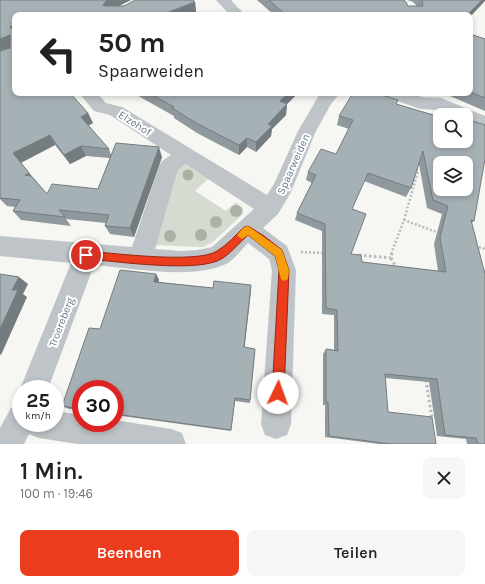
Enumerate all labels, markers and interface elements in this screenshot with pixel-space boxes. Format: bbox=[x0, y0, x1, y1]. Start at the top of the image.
text: 50 m bbox=[98, 26, 166, 59]
icon: left bbox=[32, 28, 84, 80]
text: Spaarweiden bbox=[98, 60, 204, 82]
street label: Elzehof bbox=[116, 108, 154, 139]
map controls bbox=[433, 108, 473, 196]
button: search bbox=[433, 108, 473, 148]
street label: Spaarweiden bbox=[274, 132, 313, 196]
button: layers bbox=[433, 156, 473, 196]
pin bbox=[69, 238, 103, 272]
icon: arrive bbox=[75, 244, 97, 266]
street label: Troereberg bbox=[46, 295, 77, 349]
position arrow bbox=[257, 372, 299, 414]
speed limit sign: 30 bbox=[72, 380, 124, 432]
text: 25 bbox=[26, 389, 50, 412]
text: km/h bbox=[25, 410, 51, 422]
text: 1 Min. bbox=[20, 457, 83, 485]
button: close bbox=[423, 457, 465, 499]
text: 100 m · 19:46 bbox=[20, 486, 93, 501]
button: Beenden bbox=[20, 530, 239, 576]
button: Teilen bbox=[247, 530, 465, 576]

